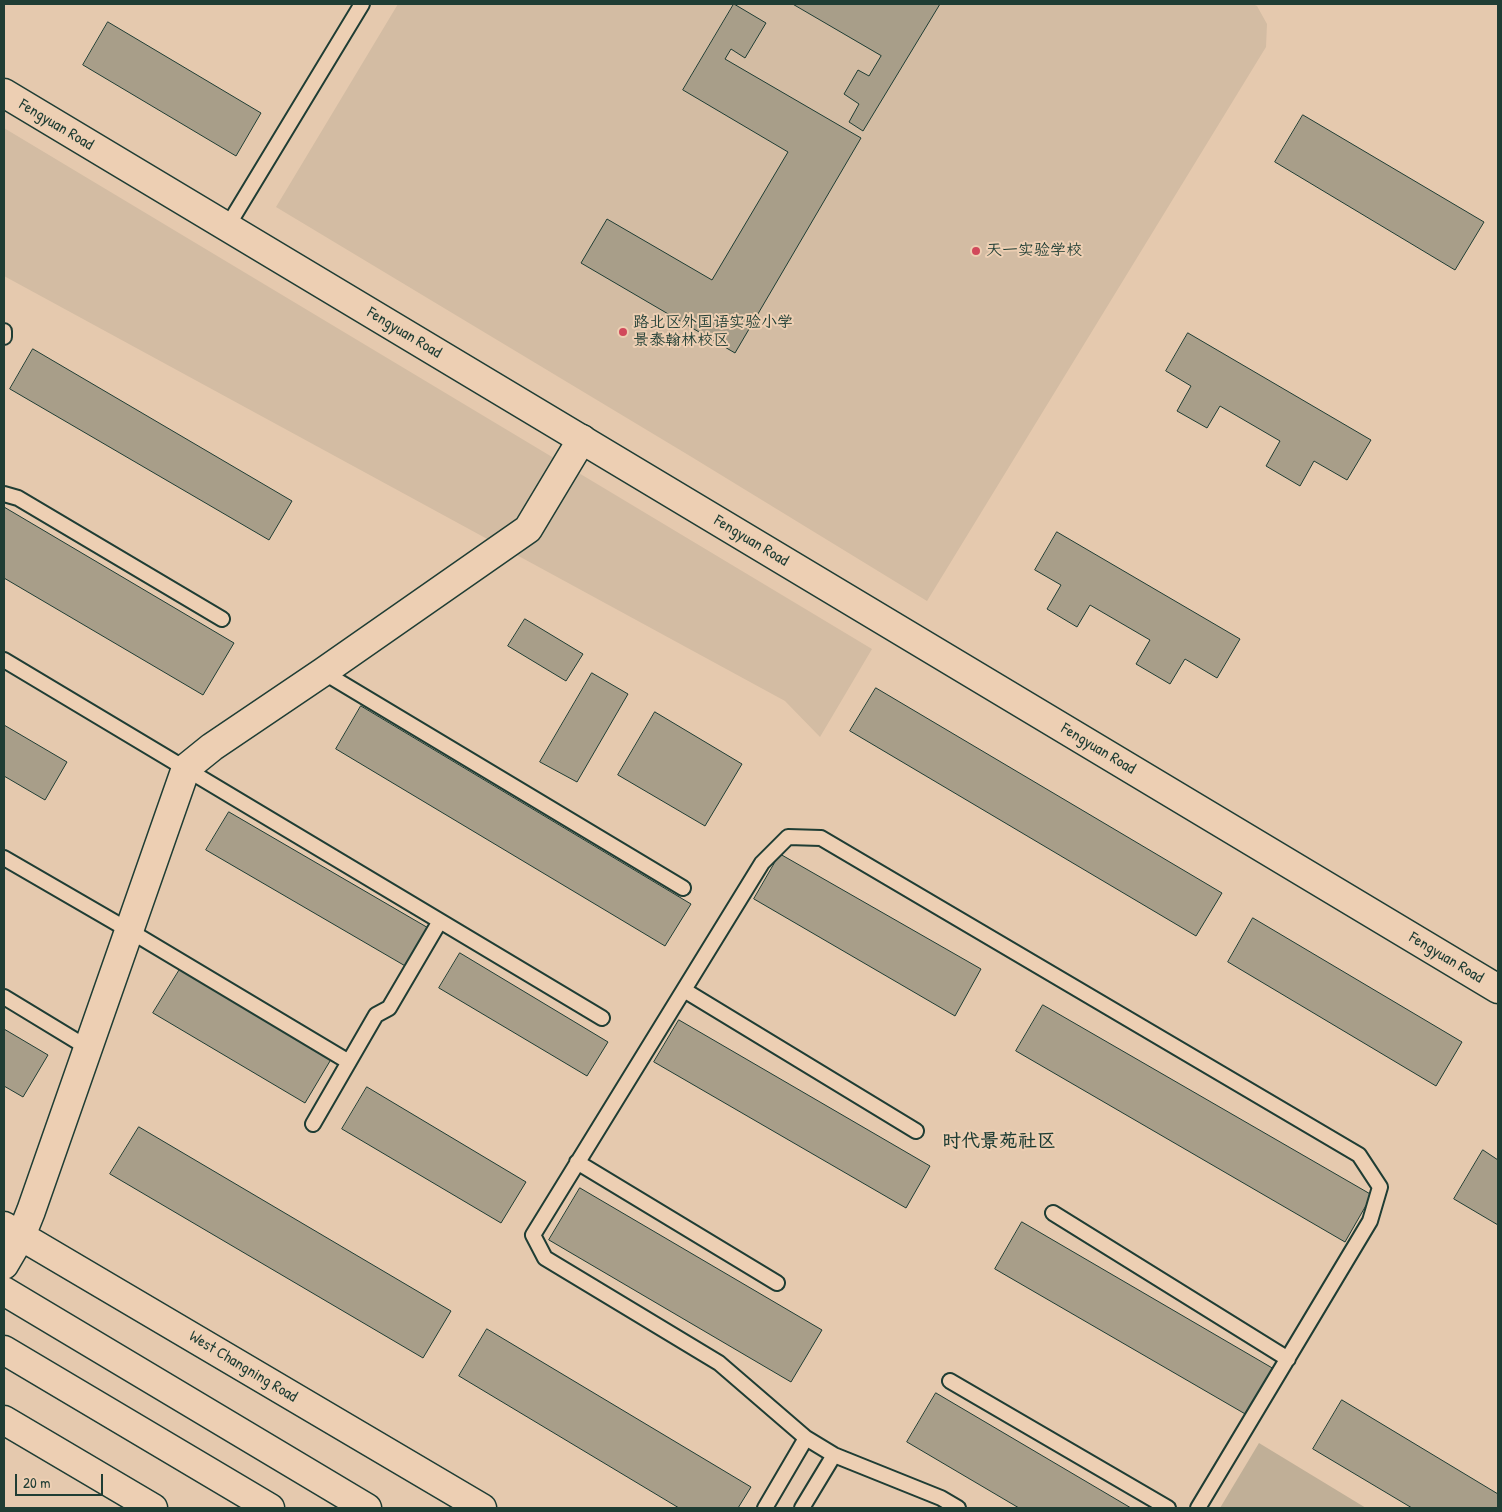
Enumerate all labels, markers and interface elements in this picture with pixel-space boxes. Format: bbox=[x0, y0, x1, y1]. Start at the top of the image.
street label: Fengyuan Road bbox=[15, 95, 97, 155]
place label: 天一实验学校 bbox=[986, 241, 1082, 261]
marker: 天一实验学校 bbox=[970, 245, 982, 257]
street label: Fengyuan Road bbox=[363, 303, 445, 363]
place label: 路北区外国语实验小学 景泰翰林校区 bbox=[633, 313, 793, 351]
marker: 路北区外国语实验小学 景泰翰林校区 bbox=[617, 326, 629, 338]
street label: Fengyuan Road bbox=[710, 511, 792, 571]
street label: Fengyuan Road bbox=[1057, 719, 1139, 779]
street label: Fengyuan Road bbox=[1405, 928, 1487, 988]
district label: 时代景苑社区 bbox=[942, 1131, 1056, 1153]
street label: West Changning Road bbox=[185, 1327, 301, 1407]
scale bar bbox=[18, 1464, 105, 1496]
text: 20 m bbox=[23, 1472, 50, 1493]

